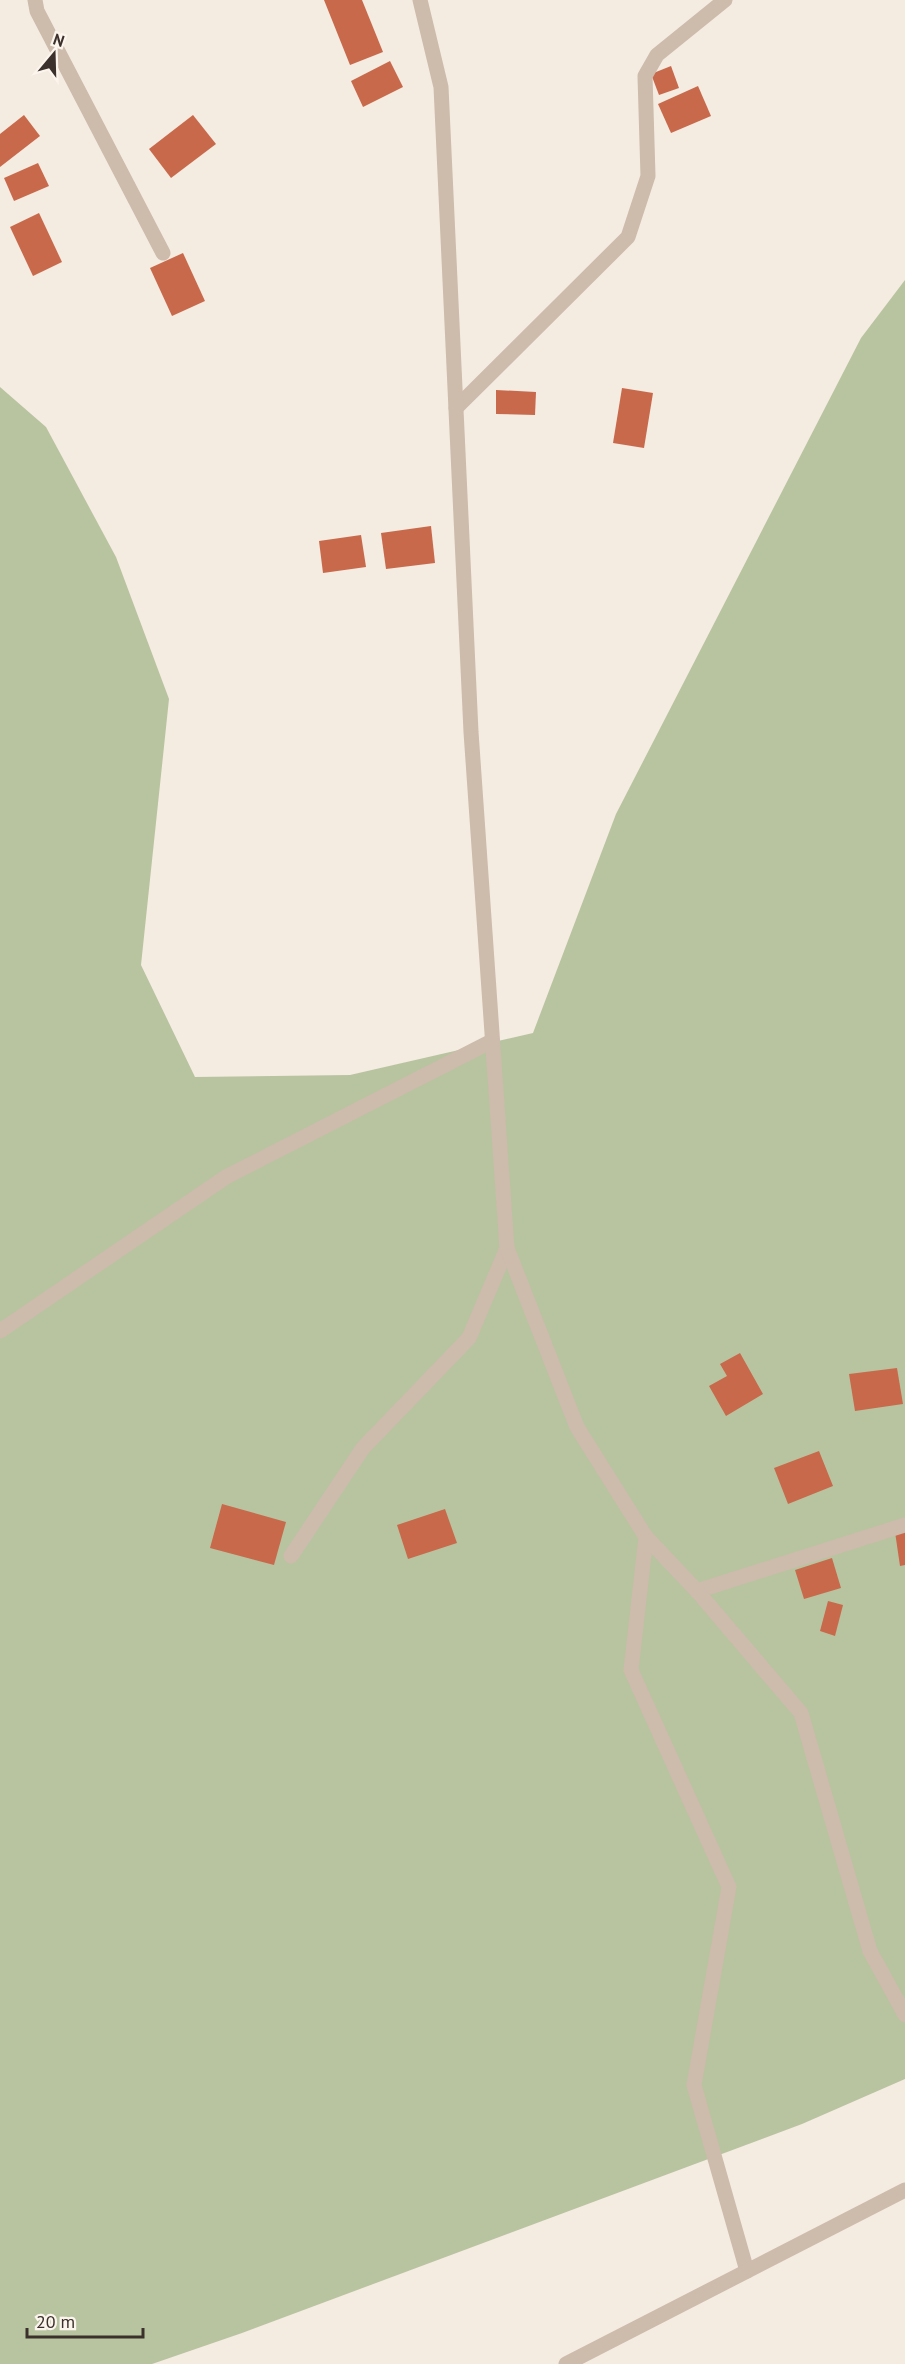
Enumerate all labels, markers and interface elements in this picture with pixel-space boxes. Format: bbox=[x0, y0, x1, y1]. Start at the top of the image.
north arrow bbox=[24, 24, 84, 84]
text: N bbox=[51, 29, 67, 51]
scale bar bbox=[27, 2301, 142, 2339]
text: 20 m bbox=[36, 2310, 75, 2333]

